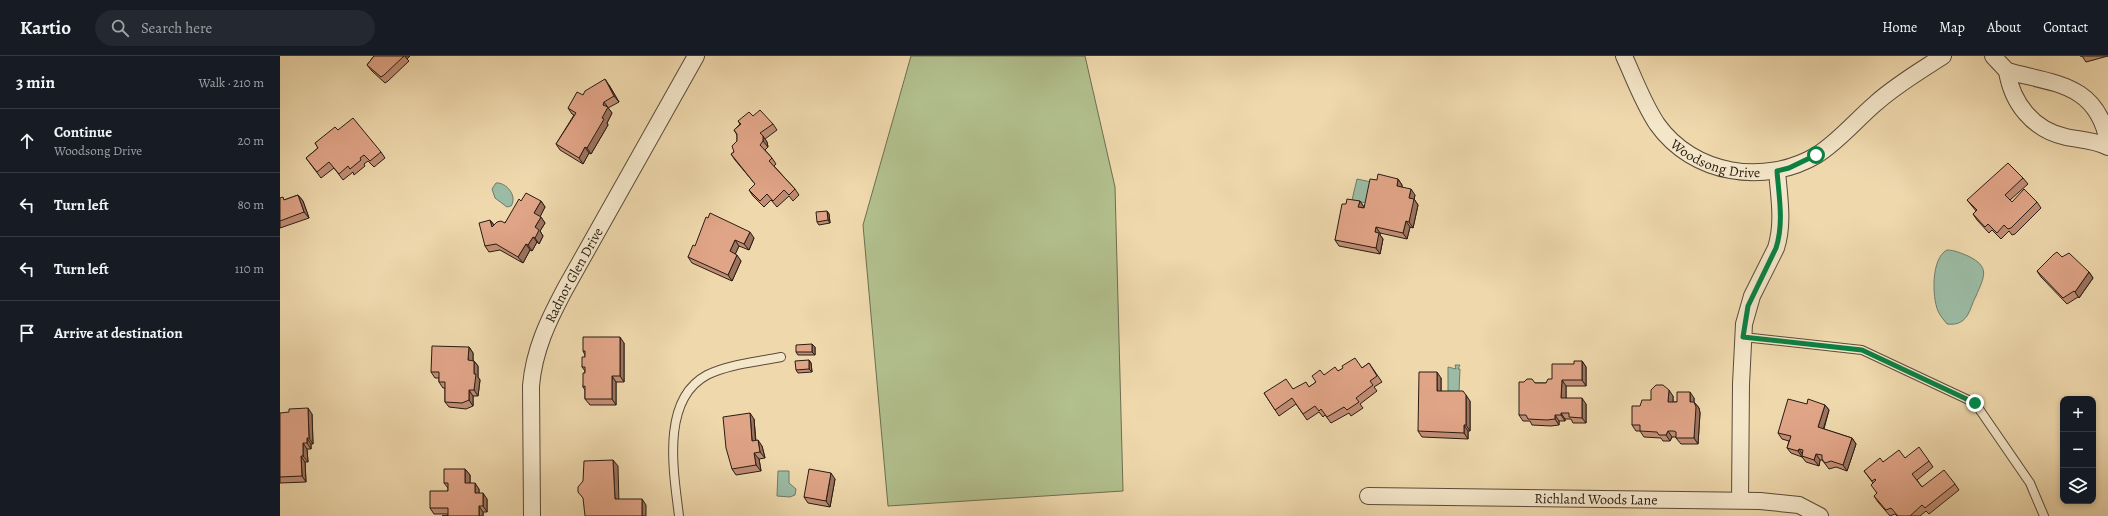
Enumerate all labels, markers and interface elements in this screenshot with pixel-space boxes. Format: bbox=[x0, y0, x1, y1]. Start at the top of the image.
search box bbox=[95, 10, 375, 46]
text: Kartio bbox=[20, 15, 71, 41]
icon: search bbox=[109, 17, 131, 39]
text: Search here bbox=[141, 18, 212, 38]
text: Home bbox=[1882, 18, 1917, 37]
text: Map bbox=[1939, 18, 1965, 37]
text: About bbox=[1987, 18, 2021, 37]
text: Contact bbox=[2043, 18, 2088, 37]
text: 3 min bbox=[16, 71, 55, 94]
text: Walk · 210 m bbox=[199, 74, 264, 91]
text: Continue bbox=[54, 122, 112, 142]
icon: ahead bbox=[16, 130, 38, 152]
text: 20 m bbox=[238, 132, 264, 149]
street label: Woodsong Drive bbox=[1666, 134, 1761, 182]
text: Woodsong Drive bbox=[54, 142, 142, 159]
route start bbox=[1807, 146, 1825, 164]
icon: left bbox=[16, 194, 38, 216]
text: Turn left bbox=[54, 195, 109, 215]
text: 80 m bbox=[237, 196, 264, 213]
street label: Radnor Glen Drive bbox=[540, 224, 607, 326]
icon: left bbox=[16, 258, 38, 280]
text: Turn left bbox=[54, 259, 109, 279]
text: 110 m bbox=[235, 260, 264, 277]
icon: arrive bbox=[16, 322, 38, 344]
text: Arrive at destination bbox=[54, 323, 183, 343]
route end bbox=[1966, 394, 1984, 412]
map controls bbox=[2060, 396, 2096, 504]
button: + bbox=[2060, 396, 2096, 432]
button: − bbox=[2060, 432, 2096, 468]
button: layers bbox=[2060, 468, 2096, 504]
street label: Richland Woods Lane bbox=[1534, 489, 1658, 509]

